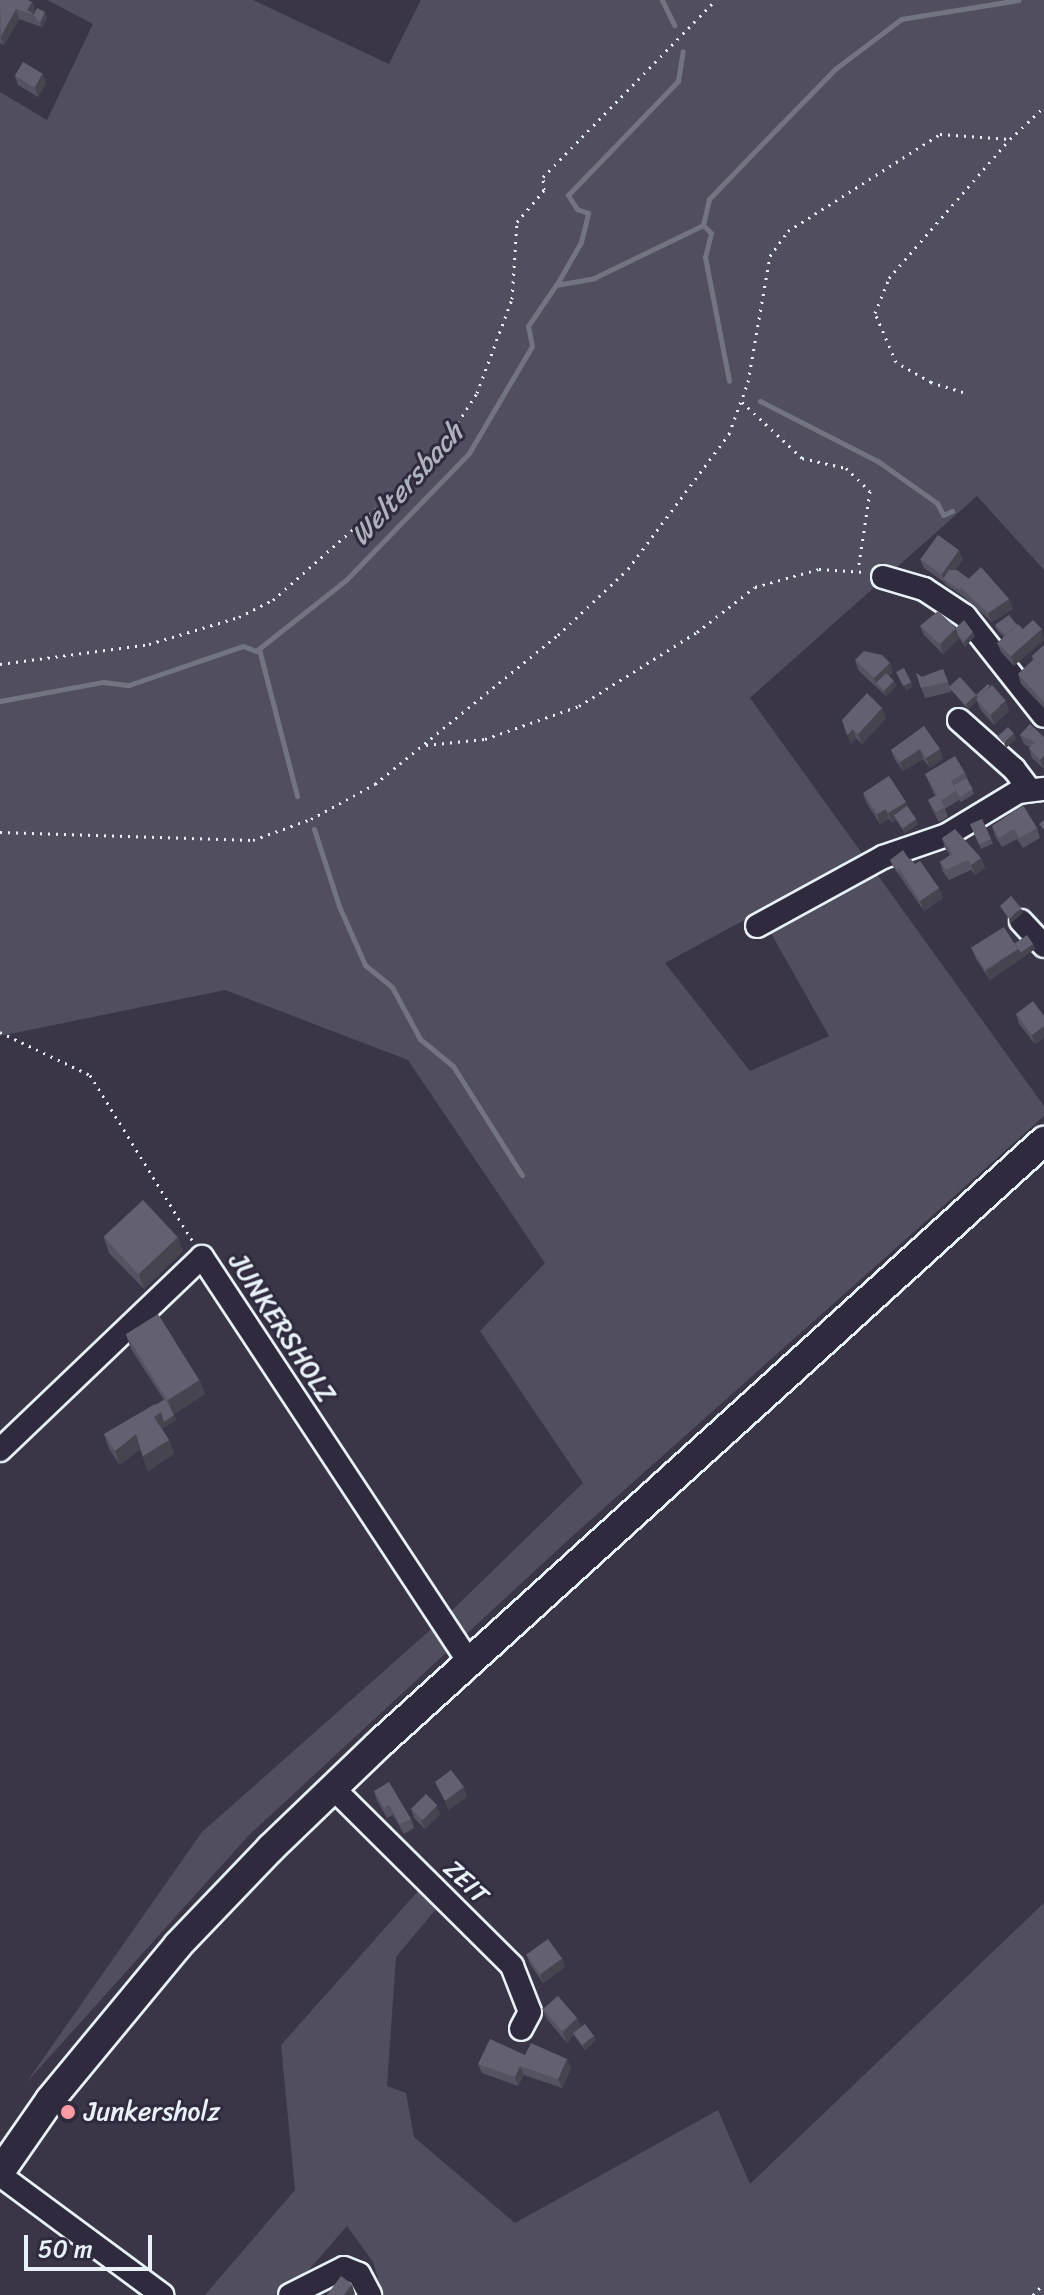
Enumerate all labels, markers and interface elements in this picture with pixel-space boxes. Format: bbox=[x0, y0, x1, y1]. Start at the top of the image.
water label: Weltersbach bbox=[343, 416, 471, 552]
street label: JUNKERSHOLZ bbox=[222, 1247, 342, 1409]
street label: ZEIT bbox=[437, 1853, 495, 1911]
place label: Junkersholz bbox=[84, 2096, 220, 2128]
marker: Junkersholz bbox=[59, 2103, 77, 2121]
scale bar bbox=[28, 2219, 156, 2269]
text: 50 m bbox=[38, 2228, 93, 2270]

